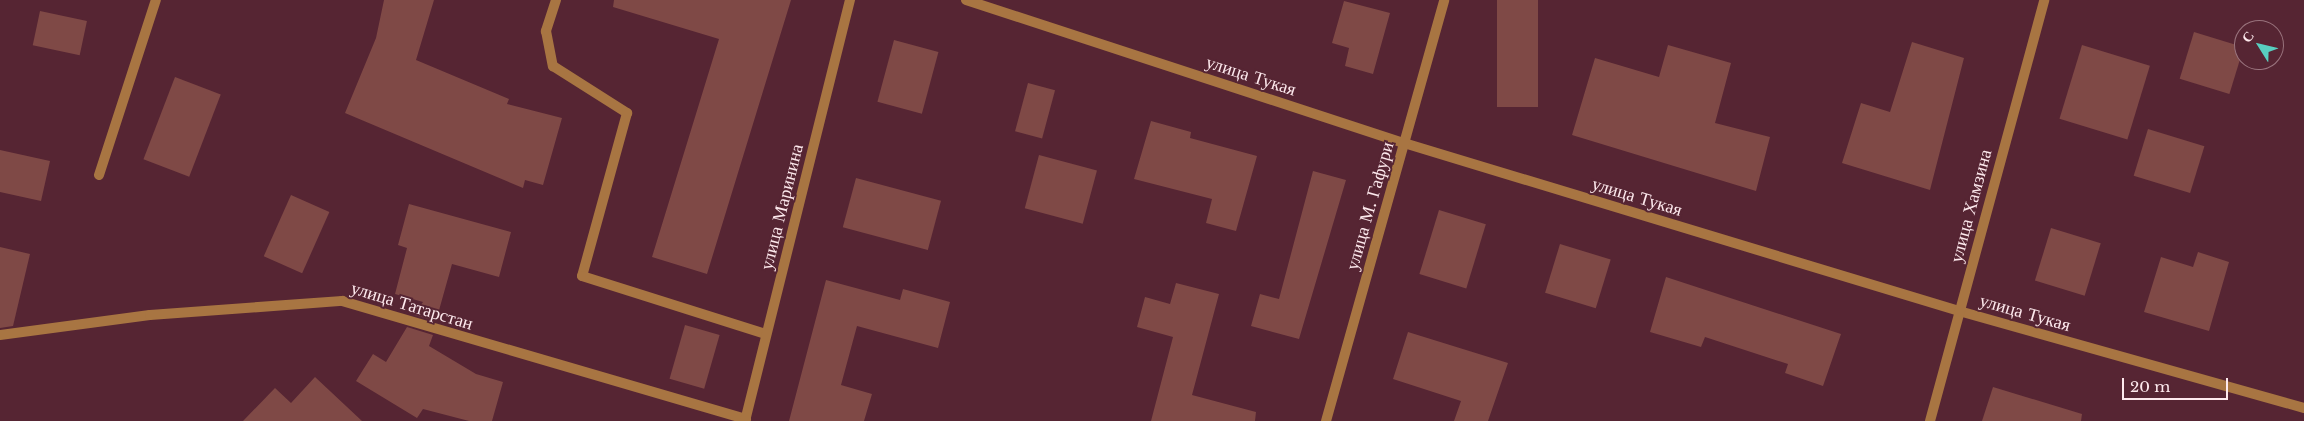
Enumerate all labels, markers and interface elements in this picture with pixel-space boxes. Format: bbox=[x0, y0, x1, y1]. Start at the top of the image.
north arrow bbox=[2234, 20, 2284, 70]
text: С bbox=[2237, 27, 2258, 46]
street label: улица Тукая bbox=[1203, 51, 1299, 101]
street label: улица М. Гафури bbox=[1341, 139, 1399, 273]
street label: улица Маринина bbox=[756, 142, 808, 272]
street label: улица Хамзина bbox=[1946, 147, 1996, 265]
street label: улица Тукая bbox=[1589, 173, 1685, 221]
street label: улица Татарстан bbox=[348, 277, 476, 335]
street label: улица Тукая bbox=[1977, 290, 2073, 336]
scale bar bbox=[2124, 368, 2230, 400]
text: 20 m bbox=[2130, 377, 2170, 396]

